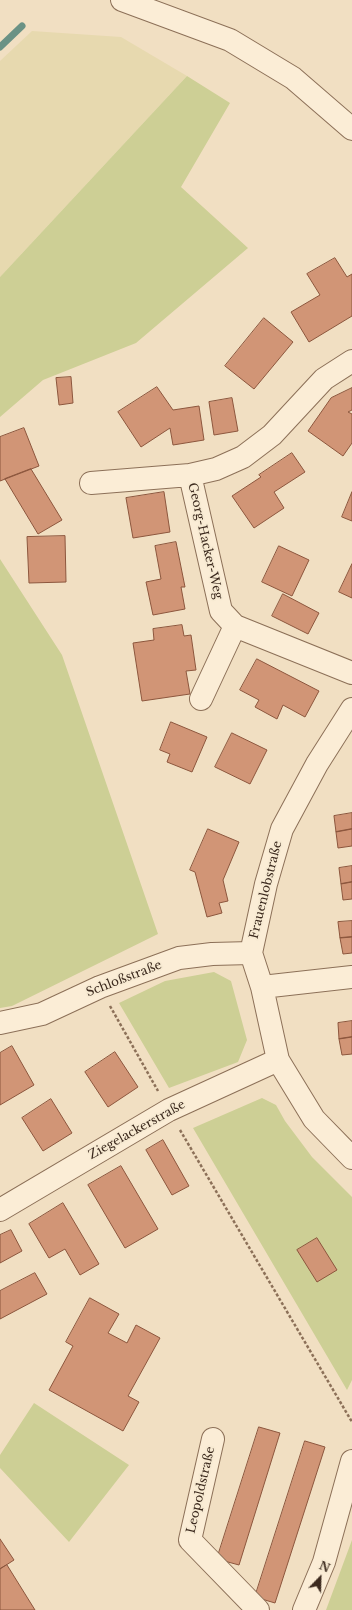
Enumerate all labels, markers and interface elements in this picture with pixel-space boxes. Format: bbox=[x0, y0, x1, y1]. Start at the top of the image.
street label: Georg-Hacker-Weg bbox=[185, 481, 225, 601]
street label: Frauenlobstraße bbox=[247, 839, 285, 941]
street label: Schloßstraße bbox=[84, 958, 164, 1000]
street label: Ziegelackerstraße bbox=[86, 1097, 188, 1163]
street label: Leopoldstraße bbox=[184, 1445, 218, 1535]
north arrow bbox=[300, 1558, 340, 1598]
text: N bbox=[317, 1558, 332, 1575]

